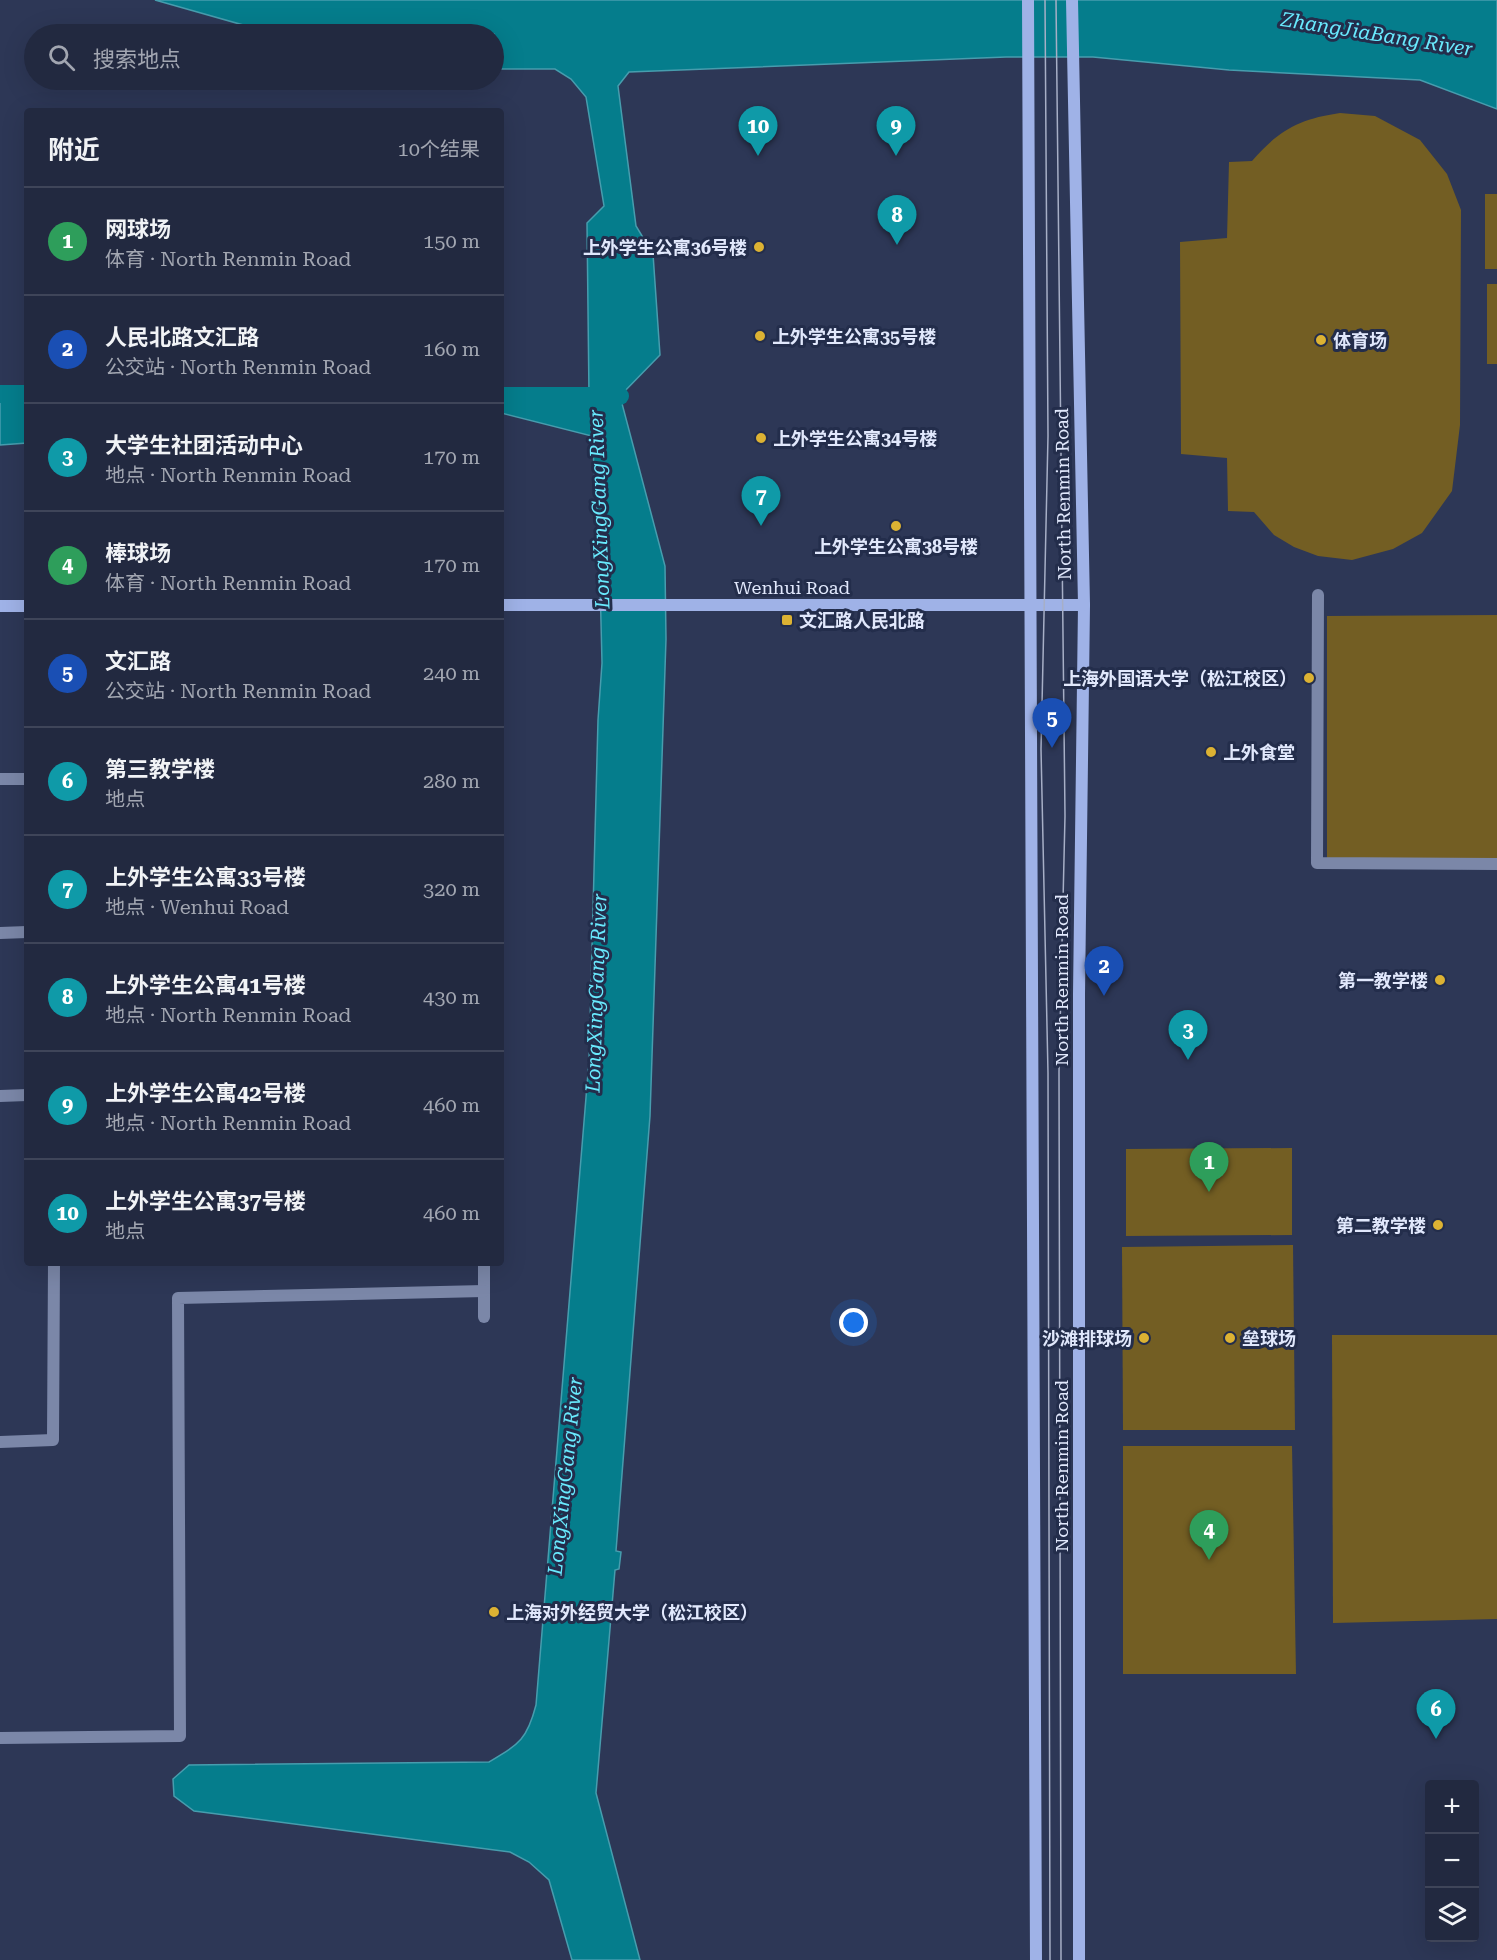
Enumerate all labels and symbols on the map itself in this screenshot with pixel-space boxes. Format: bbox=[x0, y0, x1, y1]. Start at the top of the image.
water label: ZhangJiaBang River bbox=[1278, 7, 1475, 61]
pin: 10 bbox=[738, 106, 777, 156]
pin: 9 bbox=[876, 106, 916, 156]
pin: 8 bbox=[878, 196, 916, 245]
place label: 上外学生公寓36号楼 bbox=[583, 237, 747, 258]
marker: 上外学生公寓36号楼 bbox=[752, 240, 766, 254]
place label: 上外学生公寓35号楼 bbox=[772, 326, 936, 347]
marker: 上外学生公寓35号楼 bbox=[753, 329, 767, 343]
place label: 体育场 bbox=[1333, 330, 1387, 351]
marker: 体育场 bbox=[1314, 333, 1328, 347]
street label: North Renmin Road bbox=[1051, 407, 1075, 580]
water label: LongXingGang River bbox=[584, 408, 615, 610]
place label: 上外学生公寓34号楼 bbox=[773, 428, 937, 449]
marker: 上外学生公寓34号楼 bbox=[754, 431, 768, 445]
pin: 7 bbox=[742, 476, 780, 526]
marker: 上外学生公寓38号楼 bbox=[889, 519, 903, 533]
place label: 上外学生公寓38号楼 bbox=[814, 536, 978, 557]
street label: Wenhui Road bbox=[734, 577, 850, 598]
place label: 文汇路人民北路 bbox=[799, 610, 925, 631]
marker: 文汇路人民北路 bbox=[780, 613, 794, 627]
place label: 上海外国语大学（松江校区） bbox=[1063, 668, 1297, 689]
marker: 上海外国语大学（松江校区） bbox=[1302, 671, 1316, 685]
pin: 5 bbox=[1032, 698, 1072, 748]
place label: 上外食堂 bbox=[1223, 742, 1295, 763]
marker: 上外食堂 bbox=[1204, 745, 1218, 759]
water label: LongXingGang River bbox=[580, 892, 611, 1094]
street label: North Renmin Road bbox=[1051, 893, 1072, 1066]
pin: 2 bbox=[1084, 946, 1124, 996]
place label: 第一教学楼 bbox=[1338, 970, 1428, 991]
marker: 第一教学楼 bbox=[1433, 973, 1447, 987]
pin: 3 bbox=[1168, 1010, 1208, 1060]
pin: 1 bbox=[1190, 1142, 1228, 1192]
place label: 第二教学楼 bbox=[1336, 1215, 1426, 1236]
marker: 第二教学楼 bbox=[1431, 1218, 1445, 1232]
your location bbox=[839, 1308, 868, 1337]
place label: 沙滩排球场 bbox=[1042, 1328, 1132, 1349]
place label: 垒球场 bbox=[1242, 1328, 1296, 1349]
marker: 沙滩排球场 bbox=[1137, 1331, 1151, 1345]
marker: 垒球场 bbox=[1223, 1331, 1237, 1345]
water label: LongXingGang River bbox=[543, 1375, 587, 1577]
street label: North Renmin Road bbox=[1051, 1379, 1072, 1552]
pin: 4 bbox=[1190, 1510, 1228, 1560]
place label: 上海对外经贸大学（松江校区） bbox=[506, 1602, 758, 1623]
marker: 上海对外经贸大学（松江校区） bbox=[487, 1605, 501, 1619]
pin: 6 bbox=[1416, 1690, 1456, 1739]

